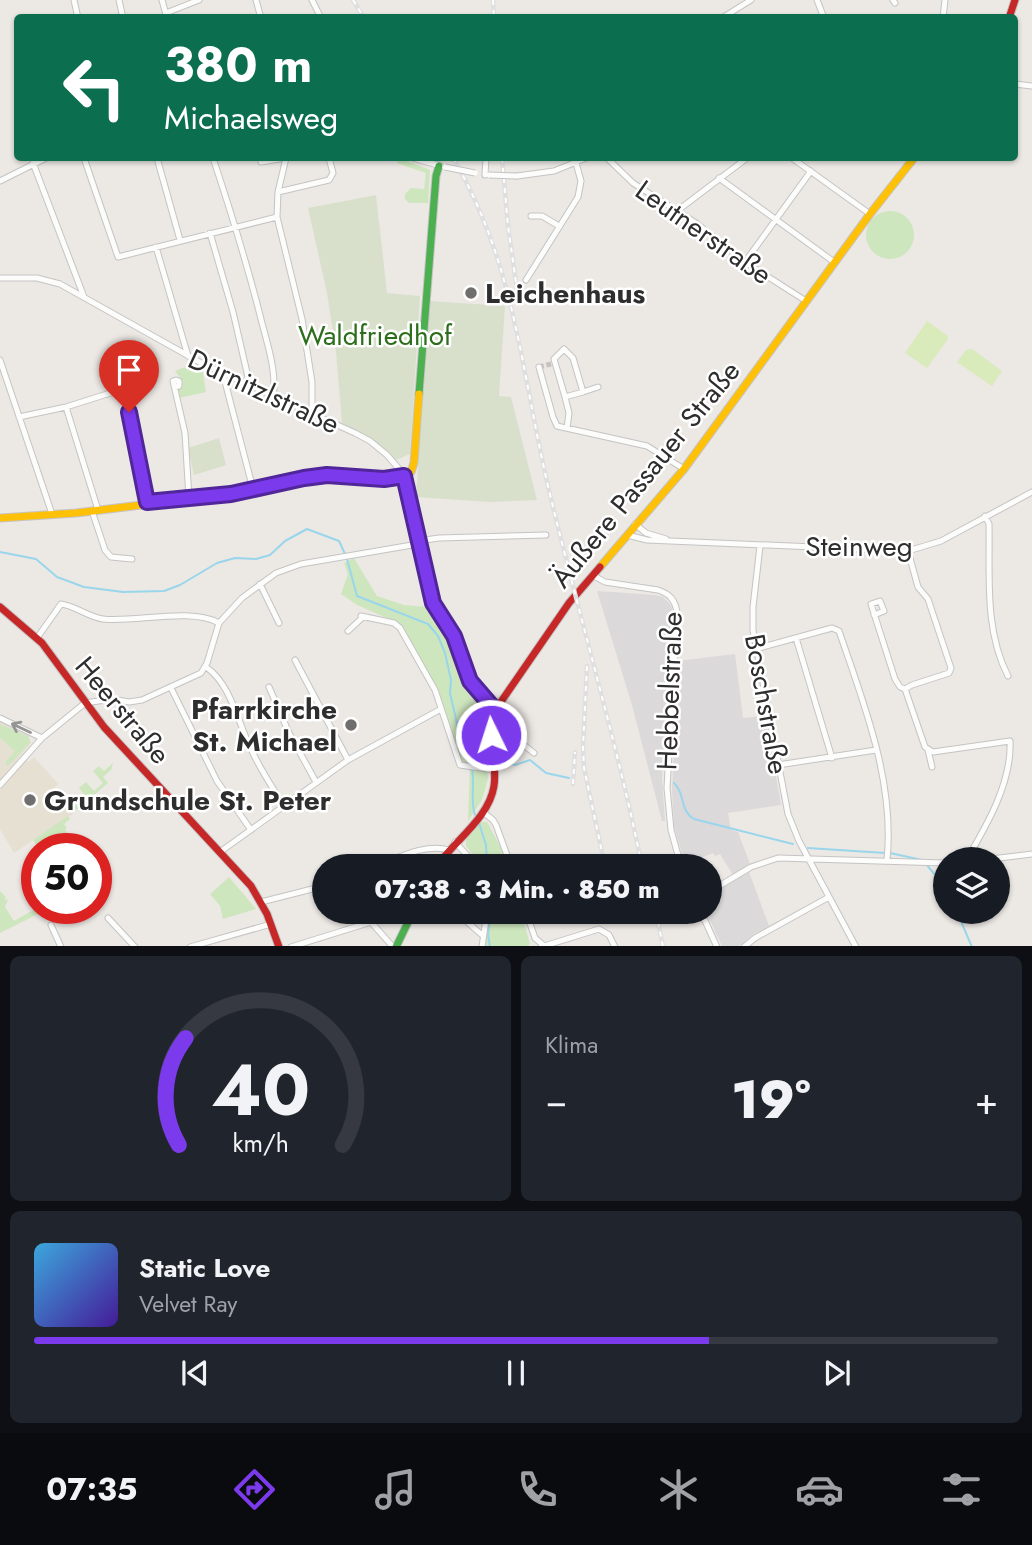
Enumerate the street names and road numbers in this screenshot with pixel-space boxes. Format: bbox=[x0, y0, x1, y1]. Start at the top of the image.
street label: Leutnerstraße bbox=[627, 170, 780, 295]
street label: Dürnitzlstraße bbox=[181, 338, 346, 444]
street label: Äußere Passauer Straße bbox=[541, 352, 750, 597]
street label: Steinweg bbox=[805, 526, 913, 567]
street label: Hebbelstraße bbox=[646, 611, 693, 771]
street label: Boschstraße bbox=[734, 631, 799, 777]
street label: Heerstraße bbox=[65, 647, 180, 773]

